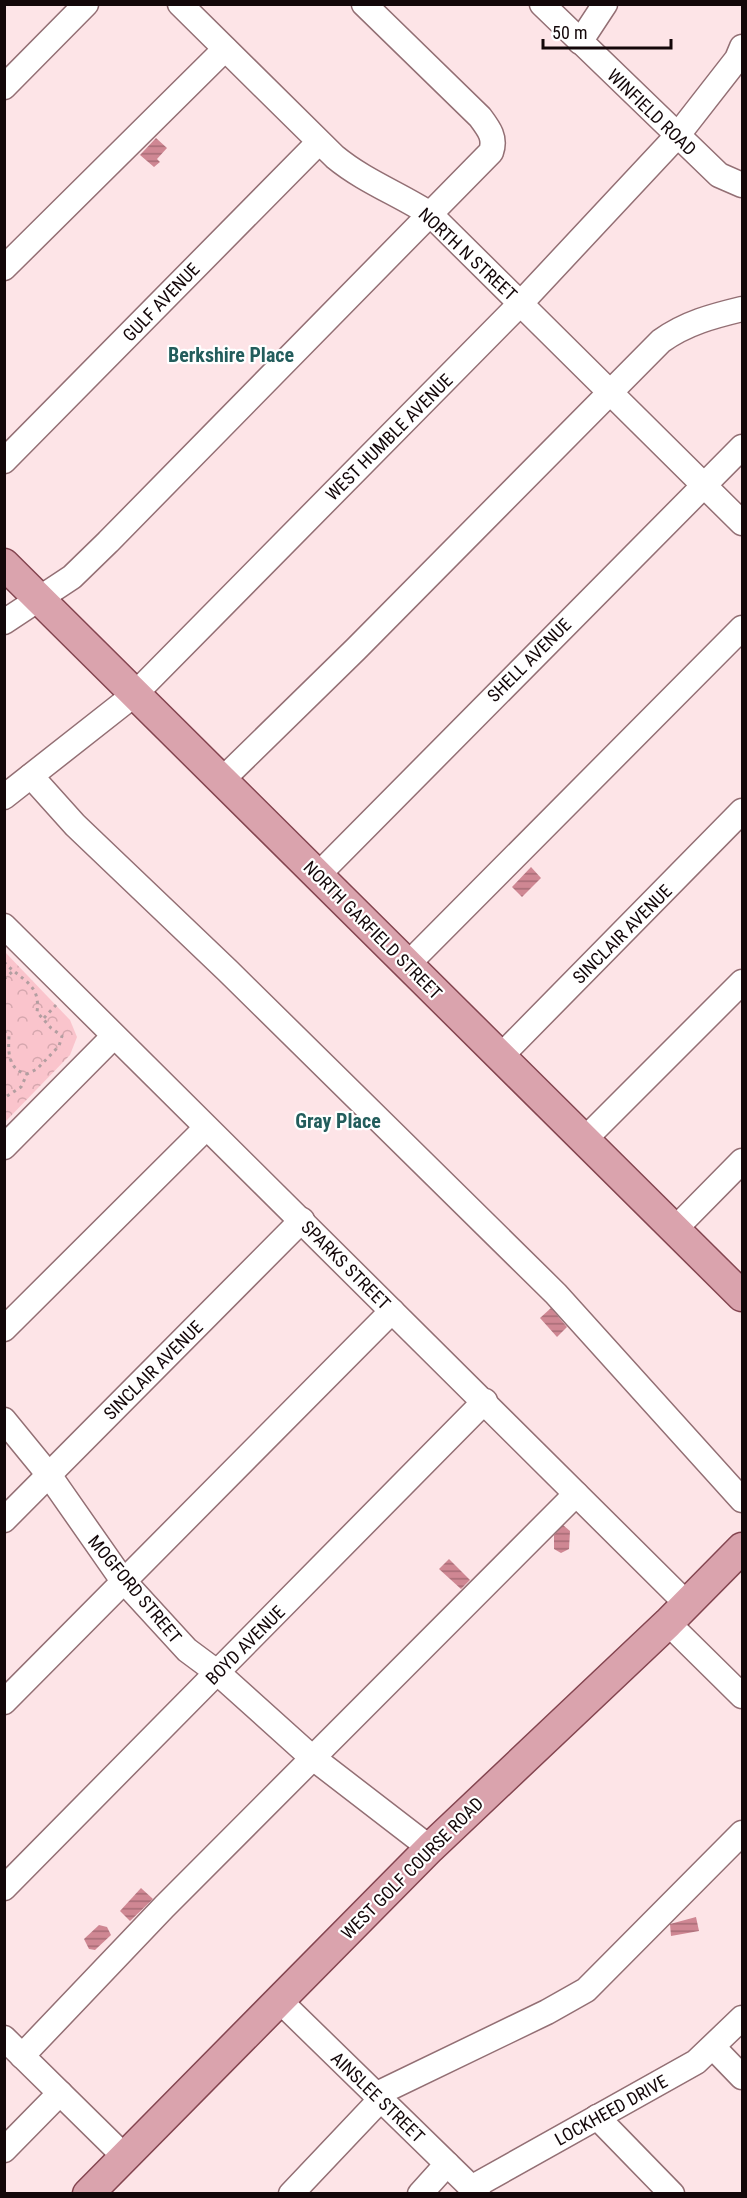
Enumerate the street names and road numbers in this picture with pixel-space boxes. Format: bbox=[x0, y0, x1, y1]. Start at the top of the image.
street label: WINFIELD ROAD bbox=[603, 64, 701, 160]
street label: NORTH N STREET bbox=[415, 203, 521, 305]
street label: GULF AVENUE bbox=[118, 258, 204, 346]
street label: WEST HUMBLE AVENUE bbox=[321, 369, 457, 505]
street label: SHELL AVENUE bbox=[483, 614, 575, 706]
street label: NORTH GARFIELD STREET bbox=[300, 857, 446, 1003]
street label: SINCLAIR AVENUE bbox=[568, 880, 676, 988]
street label: SPARKS STREET bbox=[297, 1216, 395, 1314]
street label: SINCLAIR AVENUE bbox=[99, 1316, 207, 1424]
street label: MOGFORD STREET bbox=[84, 1531, 186, 1647]
street label: BOYD AVENUE bbox=[201, 1601, 289, 1689]
street label: WEST GOLF COURSE ROAD bbox=[337, 1793, 487, 1943]
street label: AINSLEE STREET bbox=[327, 2047, 429, 2147]
street label: LOCKHEED DRIVE bbox=[551, 2070, 671, 2150]

